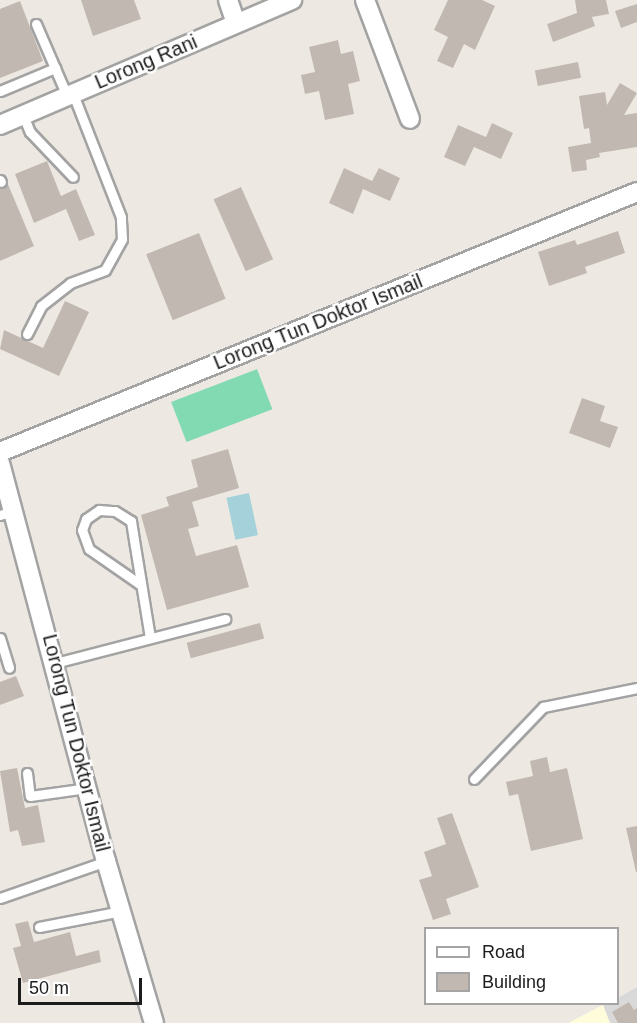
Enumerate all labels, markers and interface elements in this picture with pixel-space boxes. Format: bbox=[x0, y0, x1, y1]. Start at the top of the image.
street label: Lorong Rani bbox=[91, 30, 201, 94]
street label: Lorong Tun Doktor Ismail bbox=[210, 269, 426, 375]
street label: Lorong Tun Doktor Ismail bbox=[37, 632, 115, 854]
legend bbox=[424, 927, 619, 1005]
text: Road bbox=[482, 942, 525, 962]
scale bar bbox=[21, 966, 146, 1004]
text: Building bbox=[482, 972, 546, 992]
text: 50 m bbox=[29, 978, 69, 998]

